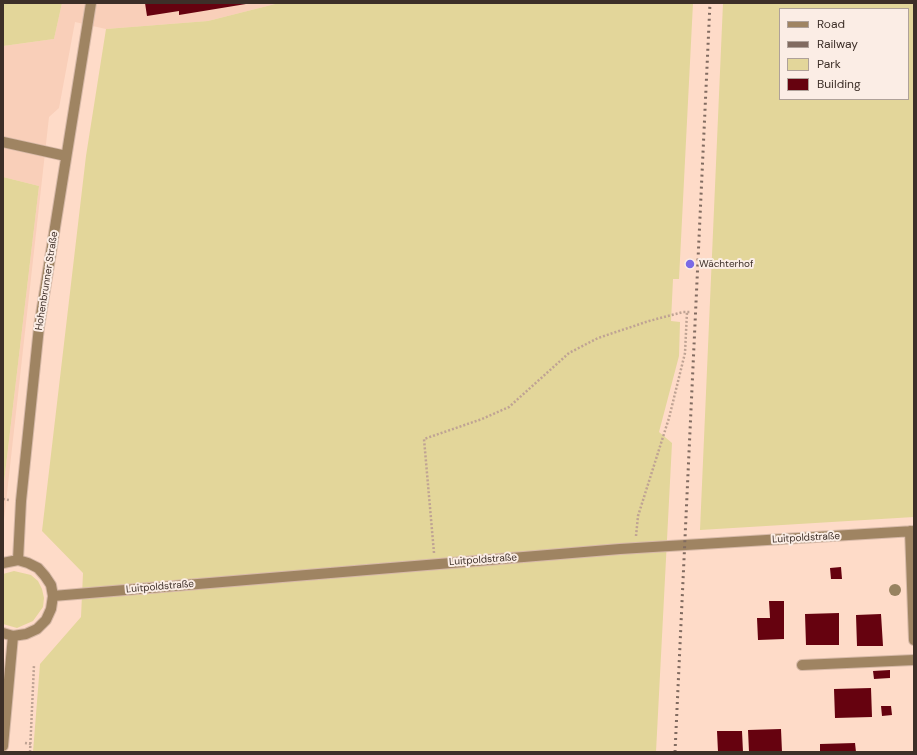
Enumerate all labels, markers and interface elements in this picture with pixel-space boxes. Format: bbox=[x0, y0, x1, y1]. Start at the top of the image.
legend bbox=[779, 8, 909, 100]
text: Road bbox=[817, 16, 845, 32]
text: Railway bbox=[817, 36, 858, 52]
text: Park bbox=[817, 56, 841, 72]
text: Building bbox=[817, 76, 861, 92]
street label: Hohenbrunner Straße bbox=[33, 231, 61, 331]
marker: Wächterhof bbox=[684, 258, 696, 270]
place label: Wächterhof bbox=[699, 258, 753, 270]
street label: Luitpoldstraße bbox=[772, 530, 840, 546]
street label: Luitpoldstraße bbox=[449, 552, 517, 568]
street label: Luitpoldstraße bbox=[126, 578, 194, 596]

